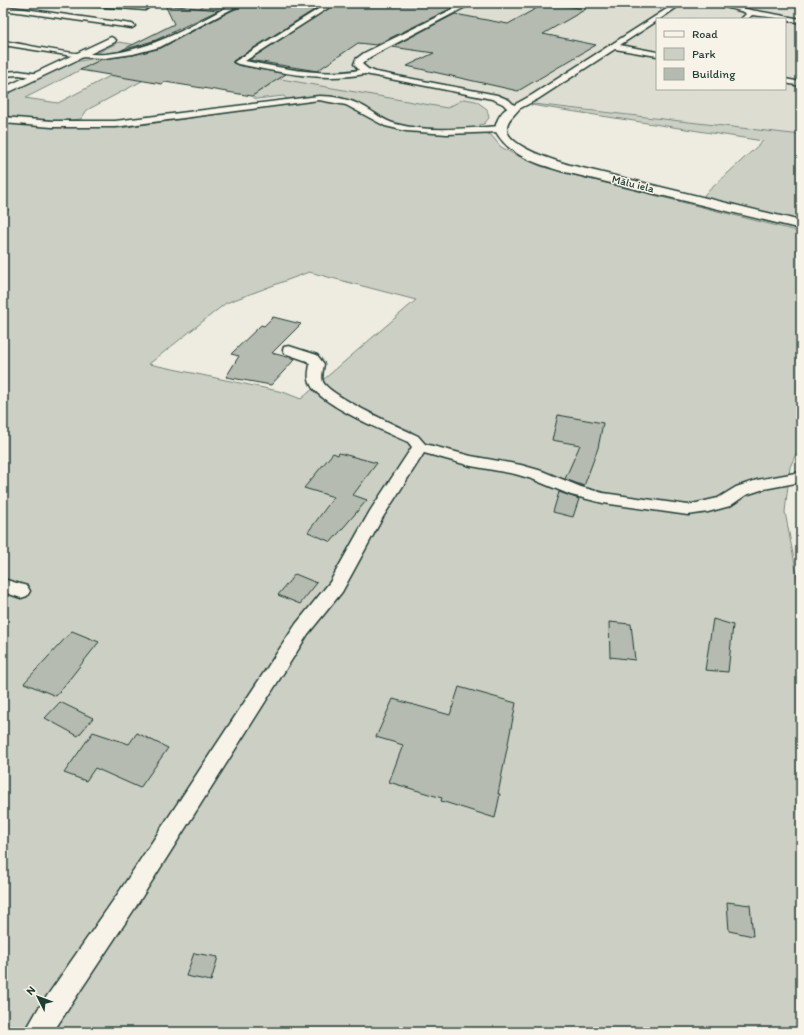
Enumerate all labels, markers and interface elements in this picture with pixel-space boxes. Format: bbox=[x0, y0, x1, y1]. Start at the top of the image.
legend bbox=[656, 18, 786, 90]
text: Road bbox=[692, 27, 718, 41]
text: Park bbox=[692, 47, 716, 61]
text: Building bbox=[692, 67, 736, 81]
street label: Mālu iela bbox=[611, 172, 656, 196]
north arrow bbox=[18, 977, 58, 1017]
text: N bbox=[24, 984, 38, 998]

